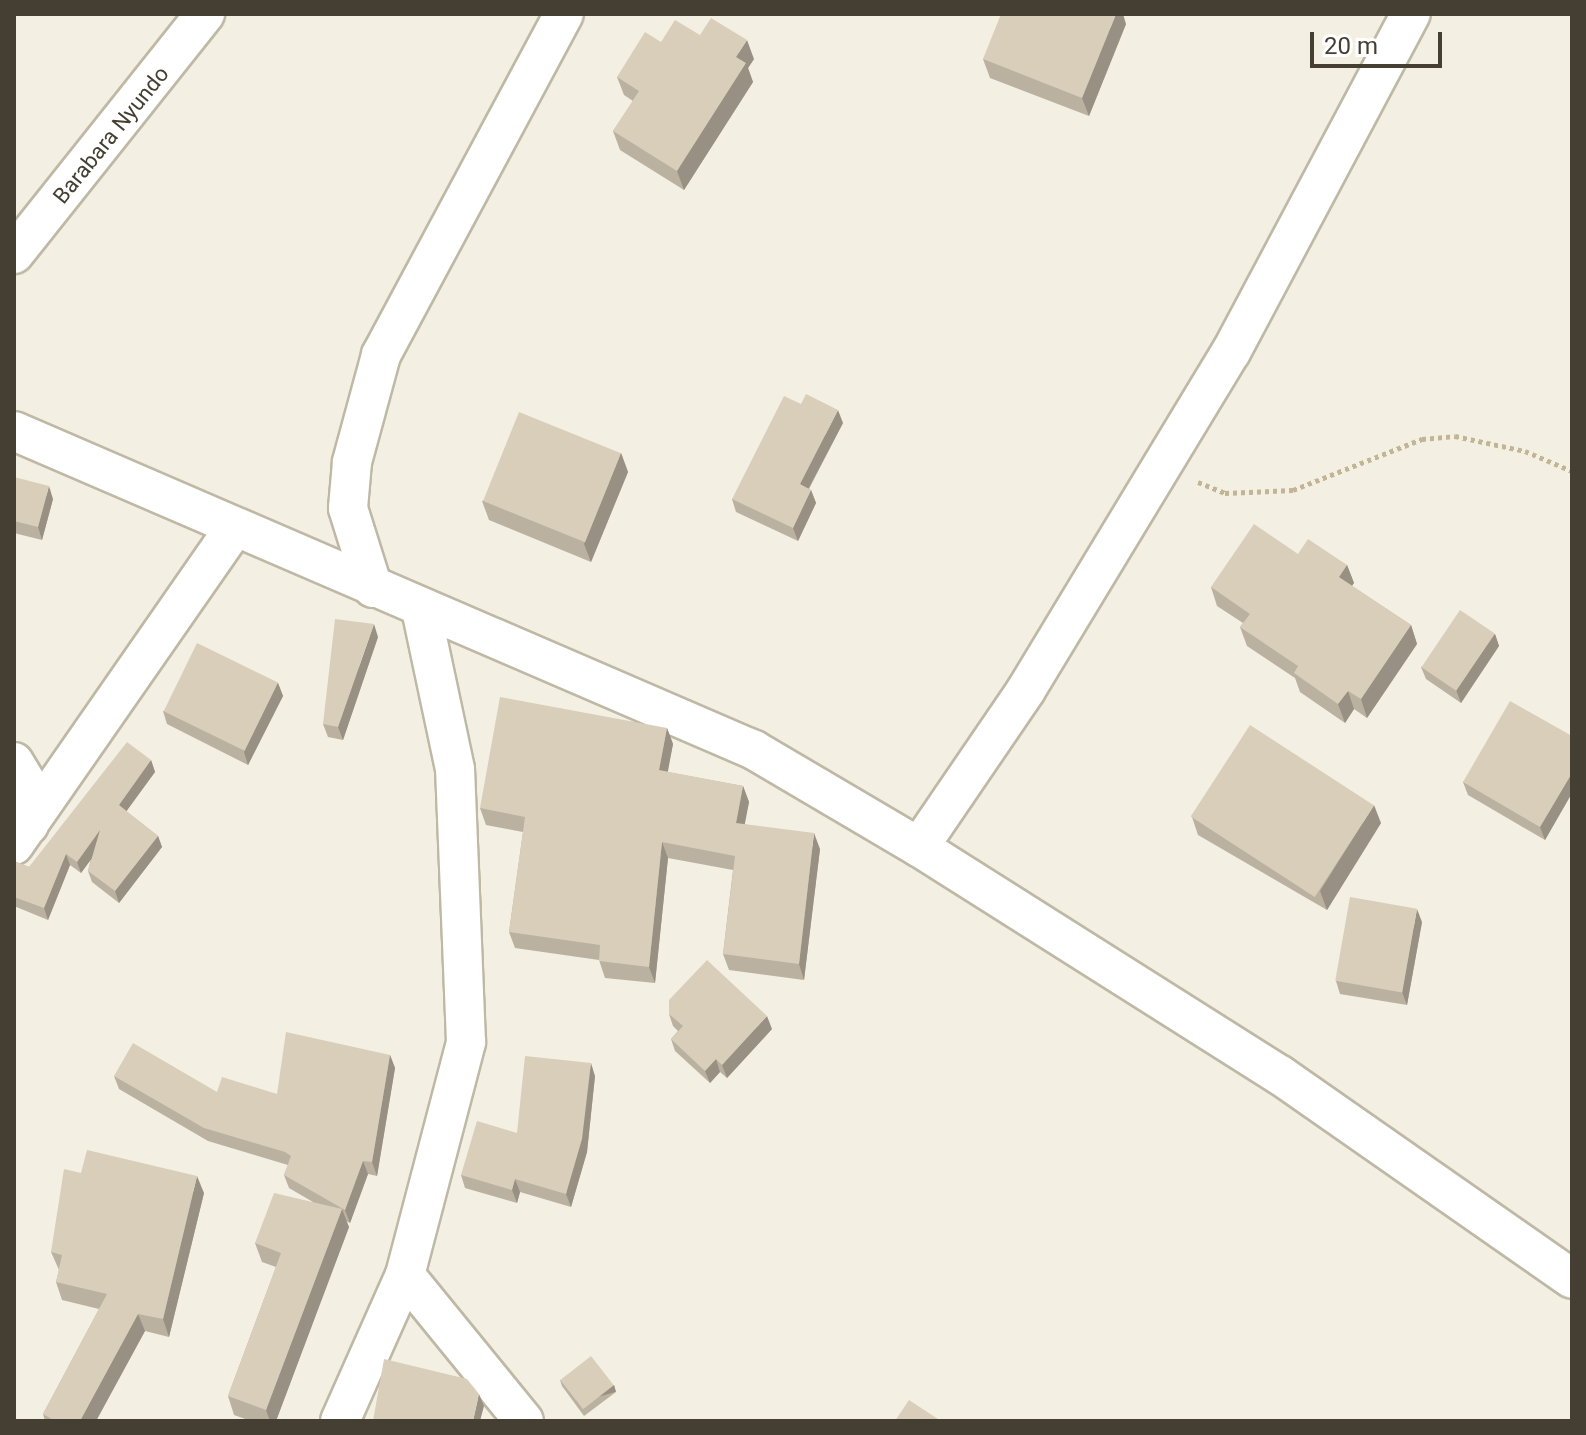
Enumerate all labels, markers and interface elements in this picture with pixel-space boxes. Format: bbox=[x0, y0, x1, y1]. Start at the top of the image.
scale bar bbox=[1314, 16, 1446, 66]
text: 20 m bbox=[1324, 32, 1378, 60]
street label: Barabara Nyundo bbox=[48, 61, 174, 209]

